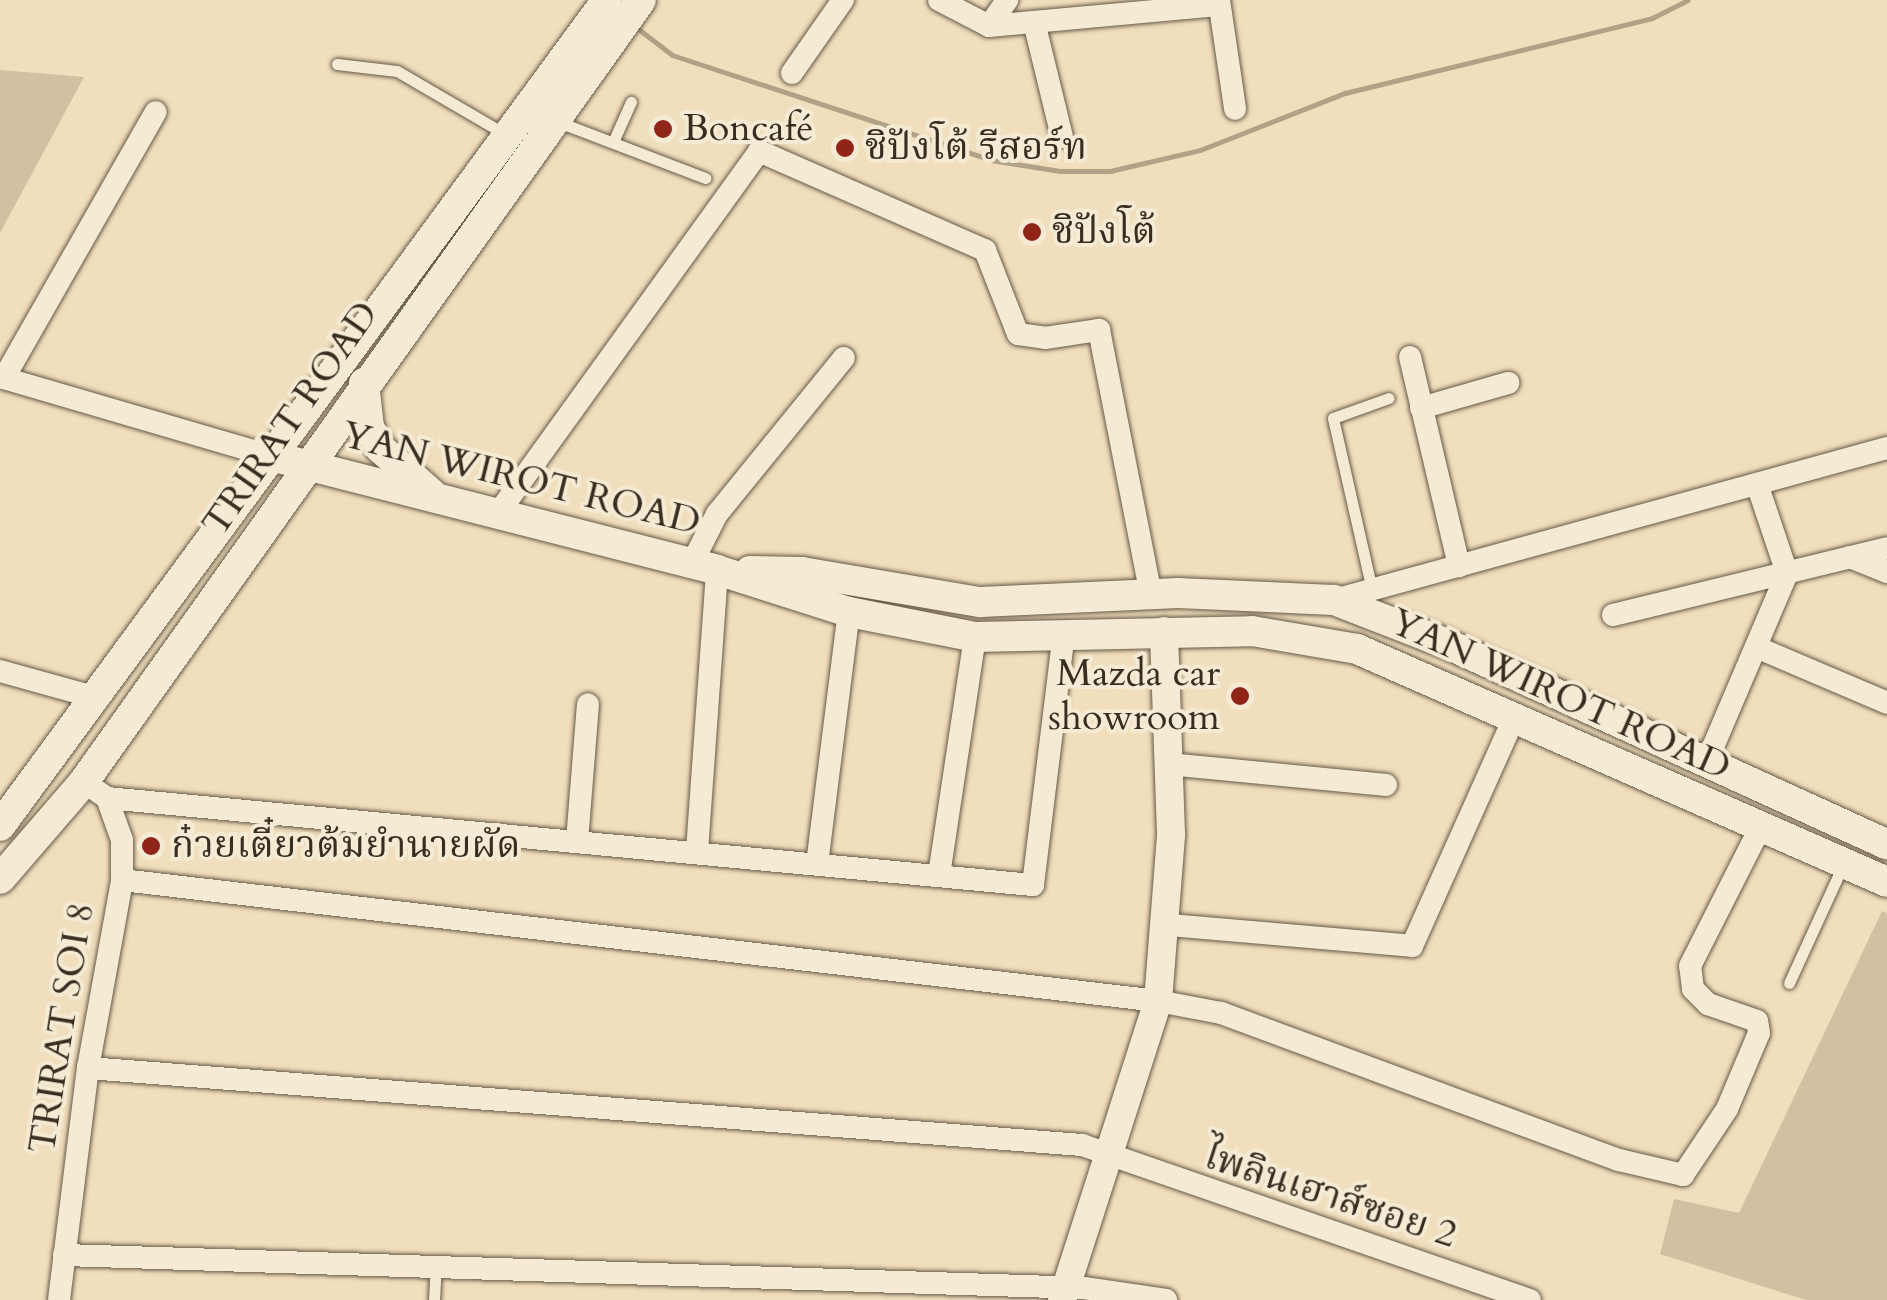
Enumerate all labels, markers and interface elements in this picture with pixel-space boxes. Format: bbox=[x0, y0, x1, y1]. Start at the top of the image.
place label: Boncafé bbox=[683, 106, 814, 152]
marker: Boncafé bbox=[652, 118, 674, 140]
place label: ชิปังโต้ รีสอร์ท bbox=[865, 125, 1087, 171]
marker: ชิปังโต้ รีสอร์ท bbox=[834, 137, 856, 159]
place label: ชิปังโต้ bbox=[1052, 209, 1156, 255]
marker: ชิปังโต้ bbox=[1021, 221, 1043, 243]
street label: TRIRAT ROAD bbox=[193, 293, 389, 545]
street label: YAN WIROT ROAD bbox=[337, 412, 705, 546]
street label: YAN WIROT ROAD bbox=[1383, 599, 1737, 791]
place label: Mazda car showroom bbox=[1048, 651, 1220, 741]
marker: Mazda car showroom bbox=[1229, 685, 1251, 707]
place label: ก๋วยเตี๋ยวต้มยำนายผัด bbox=[171, 823, 521, 869]
marker: ก๋วยเตี๋ยวต้มยำนายผัด bbox=[140, 835, 162, 857]
street label: TRIRAT SOI 8 bbox=[20, 899, 104, 1157]
street label: ไพลินเฮาส์ซอย 2 bbox=[1198, 1134, 1462, 1258]

